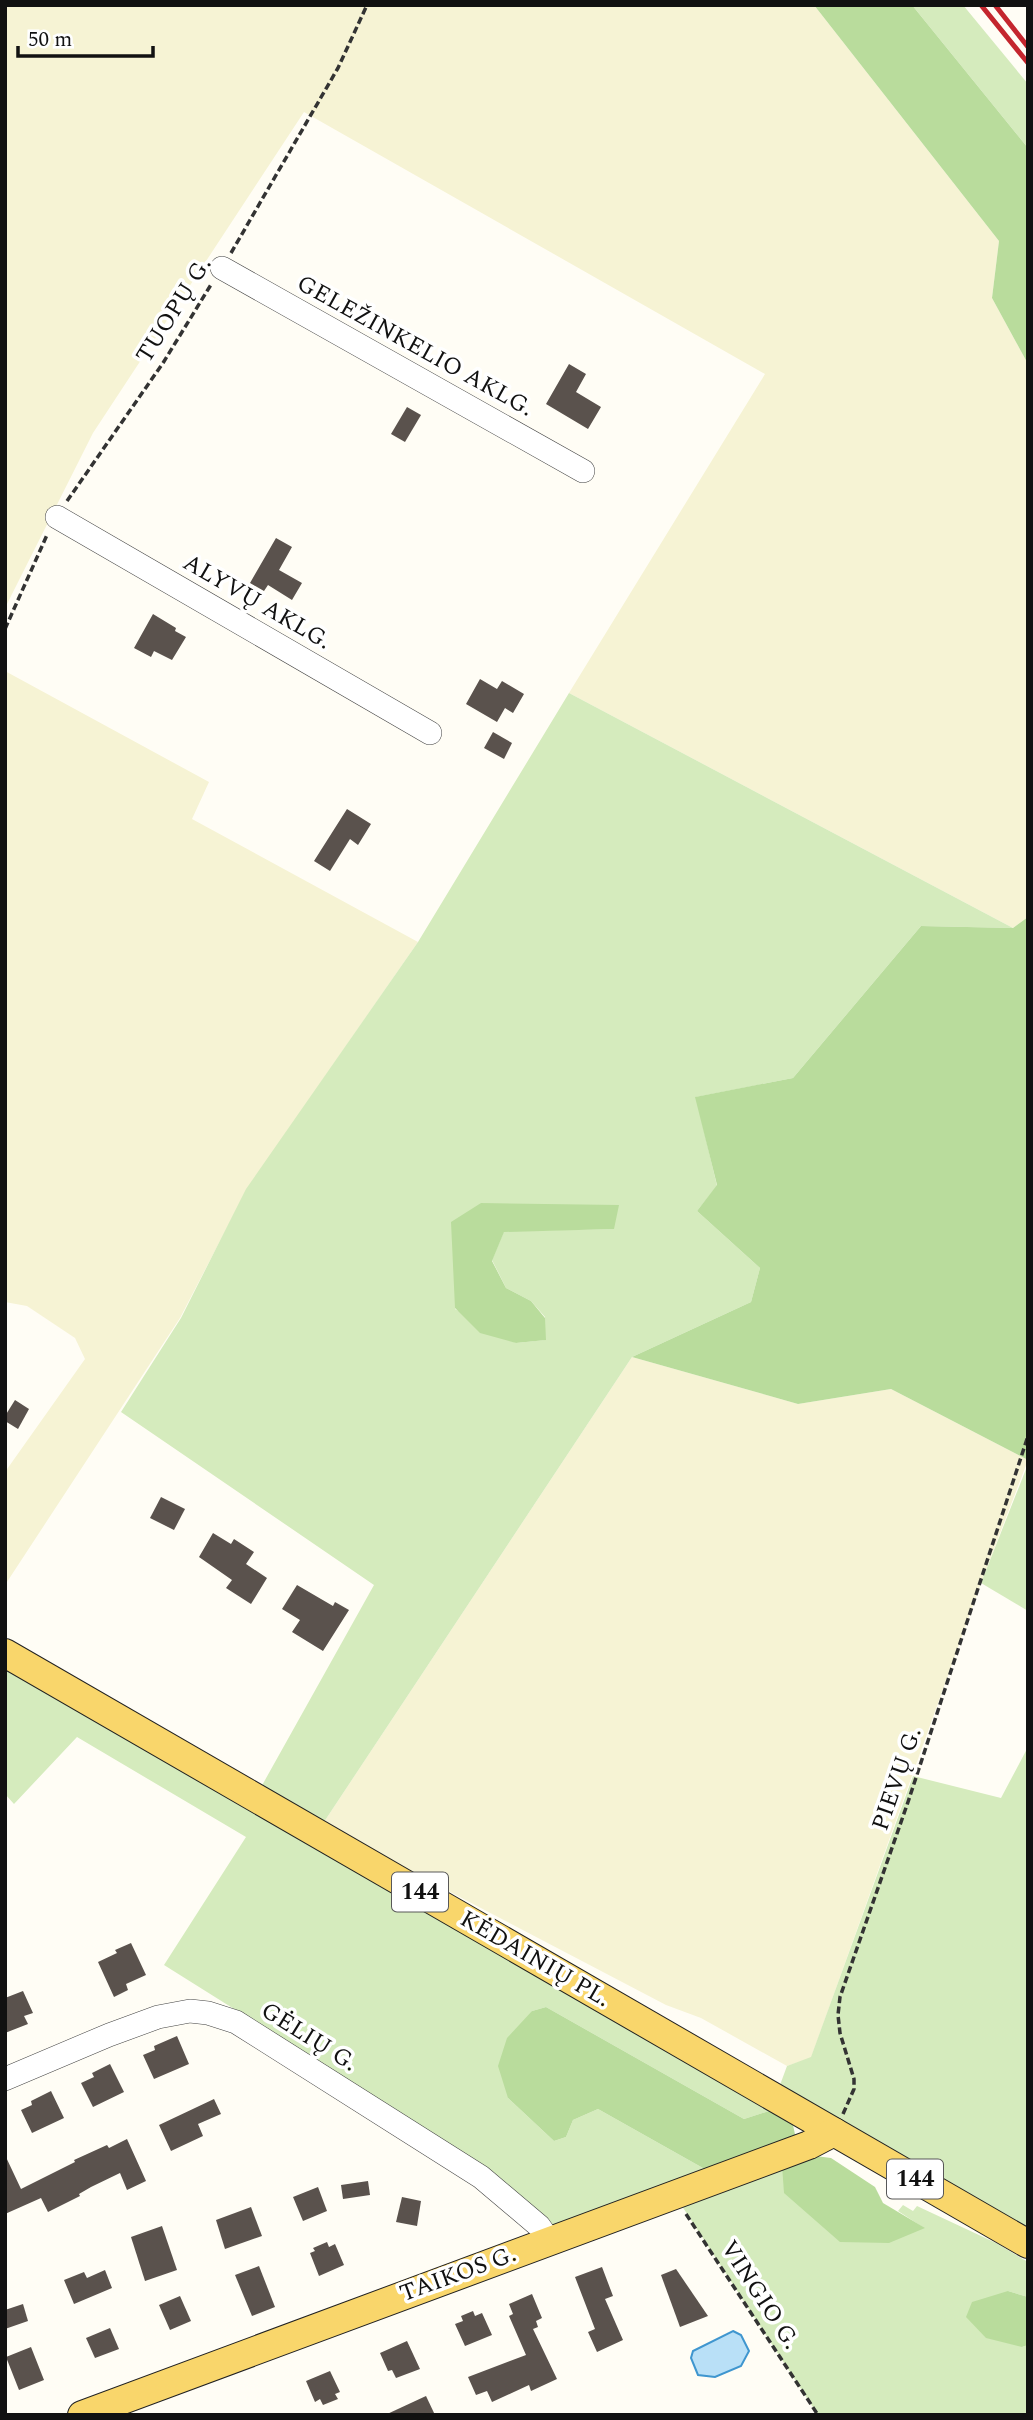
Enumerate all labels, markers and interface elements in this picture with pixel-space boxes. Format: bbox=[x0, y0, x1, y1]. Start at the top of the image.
scale bar bbox=[18, 14, 152, 58]
text: 50 m bbox=[28, 24, 72, 56]
street label: TUOPŲ G. bbox=[127, 250, 221, 370]
street label: GELEŽINKELIO AKLG. bbox=[290, 266, 540, 426]
street label: ALYVŲ AKLG. bbox=[176, 545, 338, 659]
street label: PIEVŲ G. bbox=[862, 1722, 932, 1836]
road number: 144 bbox=[392, 1872, 448, 1912]
street label: KĖDAINIŲ PL. bbox=[453, 1901, 617, 2017]
street label: GĖLIŲ G. bbox=[254, 1993, 364, 2081]
road number: 144 bbox=[887, 2160, 943, 2198]
street label: VINGIO G. bbox=[711, 2233, 809, 2357]
street label: TAIKOS G. bbox=[395, 2236, 521, 2312]

